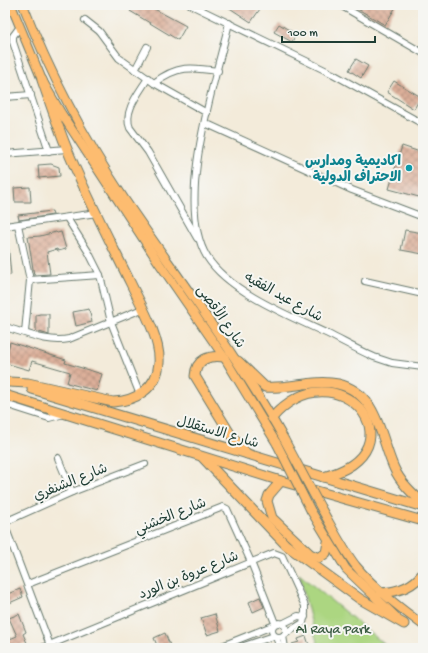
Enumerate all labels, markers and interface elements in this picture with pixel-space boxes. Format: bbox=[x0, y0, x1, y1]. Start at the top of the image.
scale bar bbox=[282, 18, 375, 44]
text: 100 m bbox=[287, 27, 318, 41]
place label: اكاديمية ومدارس الاحتراف الدولية bbox=[305, 154, 401, 187]
marker: اكاديمية ومدارس الاحتراف الدولية bbox=[404, 163, 414, 173]
street label: شارع عيد الفقيه bbox=[241, 270, 325, 327]
street label: شارع الأقصى bbox=[192, 281, 250, 352]
street label: شارع الاستقلال bbox=[174, 414, 260, 453]
street label: شارع الشنفري bbox=[31, 461, 111, 506]
street label: شارع الخشني bbox=[133, 495, 210, 541]
street label: شارع عروة بن الورد bbox=[136, 548, 242, 604]
park label: Al Raya Park bbox=[296, 622, 372, 639]

